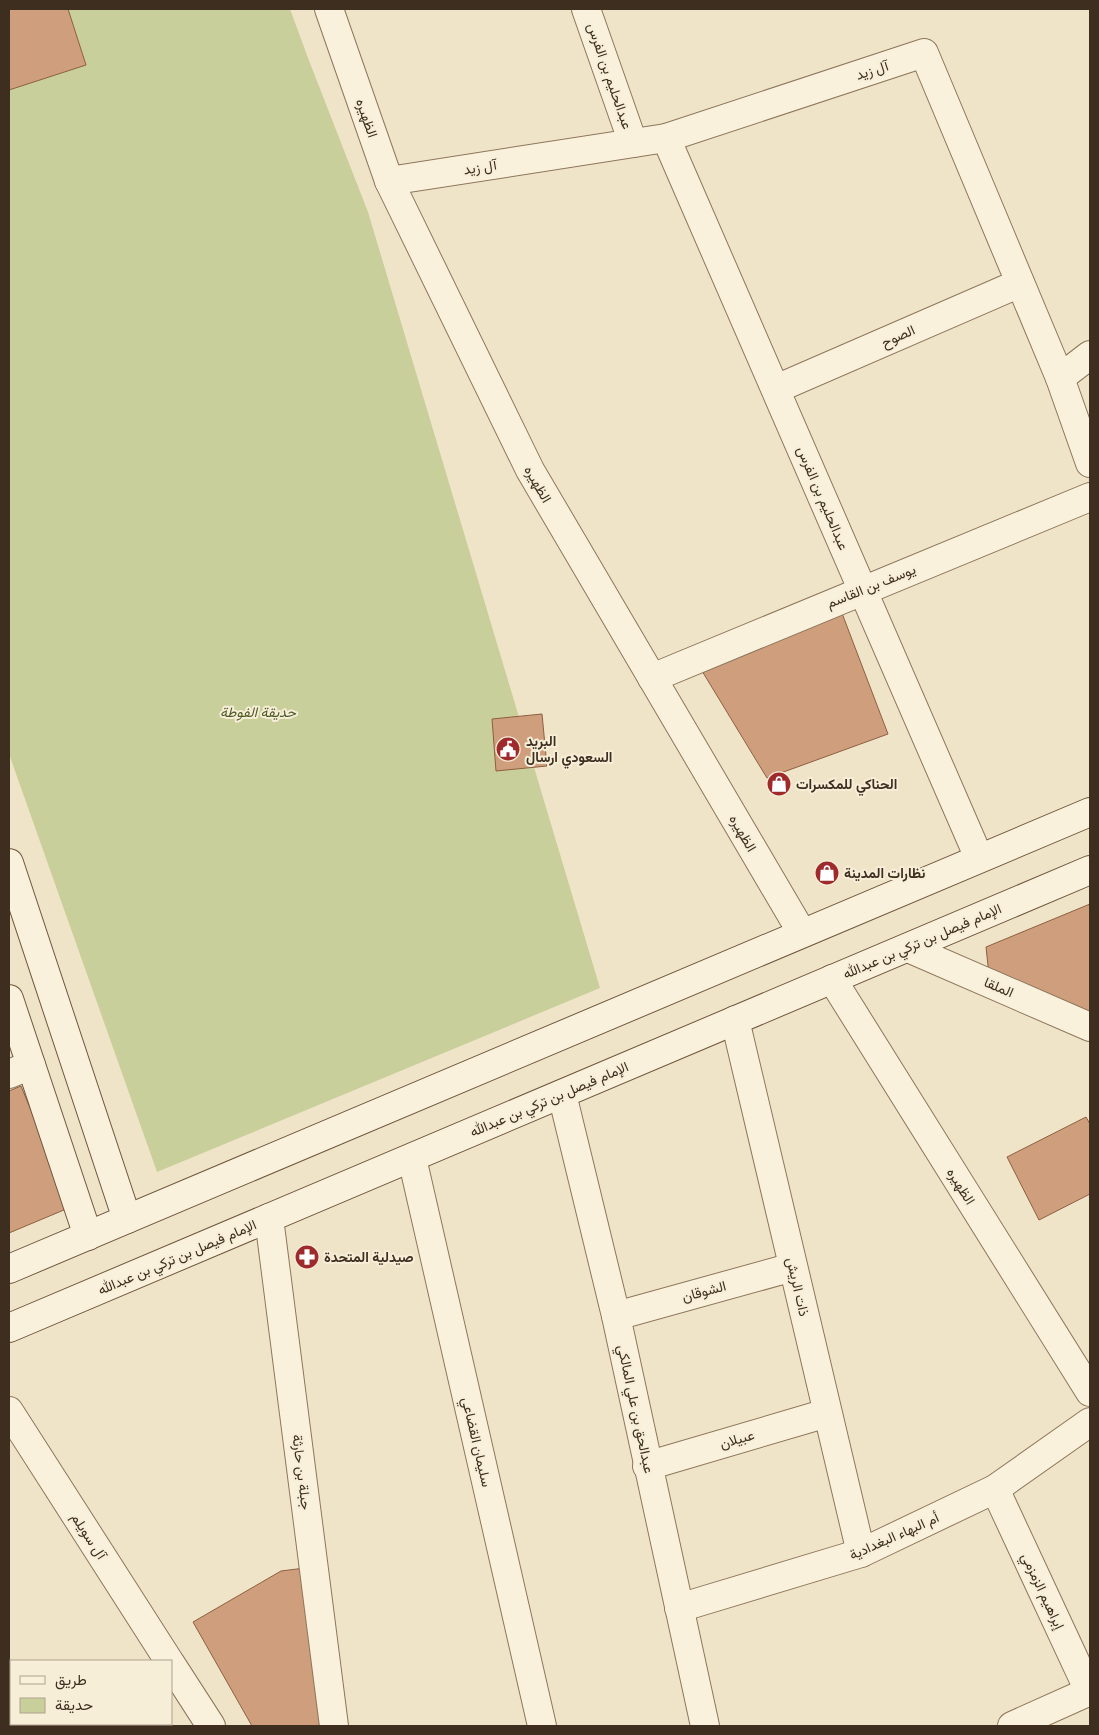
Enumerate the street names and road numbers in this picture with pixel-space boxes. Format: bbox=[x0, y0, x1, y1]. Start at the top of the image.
street label: عبدالحليم بن الفرس bbox=[583, 21, 635, 131]
street label: آل زيد bbox=[854, 58, 893, 85]
street label: الظهيره bbox=[352, 97, 380, 140]
street label: آل زيد bbox=[462, 157, 500, 179]
street label: الصوح bbox=[879, 323, 918, 353]
street label: عبدالحليم بن الفرس bbox=[793, 444, 851, 553]
street label: الظهيره bbox=[520, 463, 554, 506]
street label: يوسف بن القاسم bbox=[825, 562, 918, 612]
street label: الظهيره bbox=[725, 812, 759, 855]
street label: الإمام فيصل بن تركي بن عبدالله bbox=[840, 900, 1005, 985]
street label: الملقا bbox=[982, 975, 1016, 1000]
street label: الإمام فيصل بن تركي بن عبدالله bbox=[467, 1058, 632, 1143]
street label: الظهيره bbox=[943, 1165, 978, 1208]
street label: الإمام فيصل بن تركي بن عبدالله bbox=[95, 1216, 260, 1301]
street label: ذات الريش bbox=[782, 1256, 812, 1319]
street label: الشوقان bbox=[681, 1278, 728, 1306]
street label: عبدالحق بن علي المالكي bbox=[611, 1344, 656, 1475]
street label: سليمان القضاعي bbox=[455, 1396, 494, 1489]
street label: عبيلان bbox=[718, 1427, 756, 1452]
street label: جبلة بن حارثة bbox=[288, 1433, 314, 1511]
street label: أم البهاء البغدادية bbox=[847, 1510, 942, 1564]
street label: آل سويلم bbox=[67, 1511, 110, 1565]
street label: إبراهيم الزمزمي bbox=[1015, 1551, 1067, 1633]

